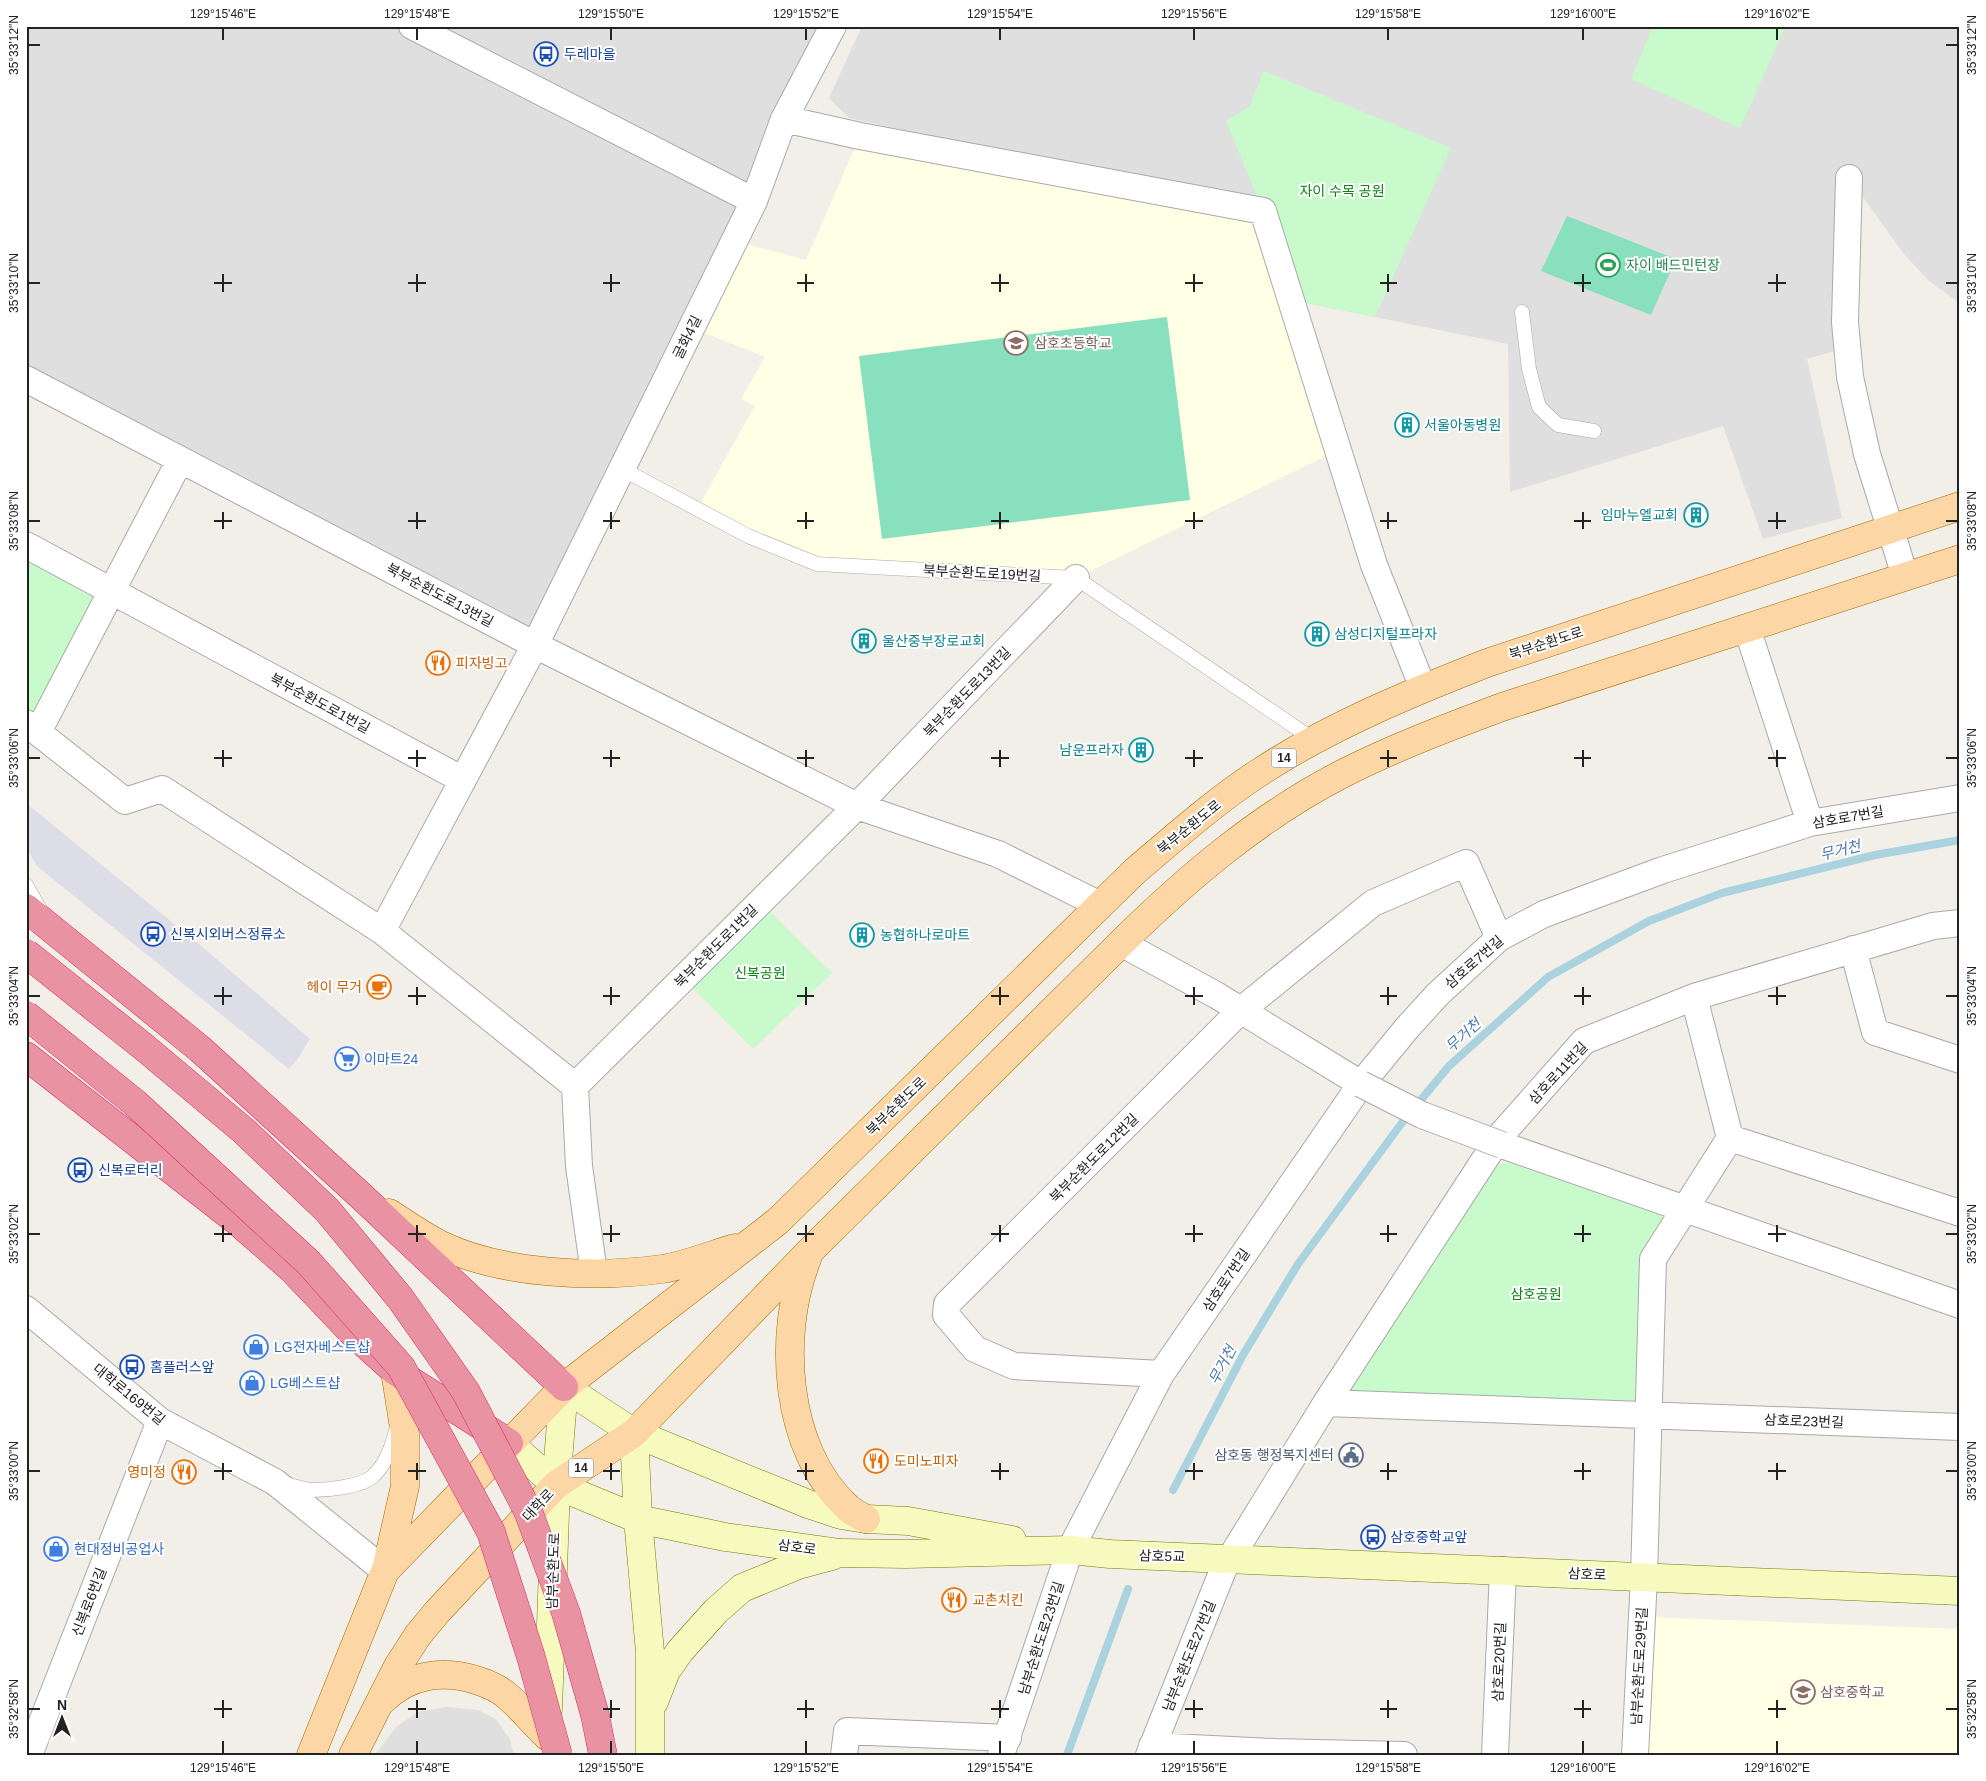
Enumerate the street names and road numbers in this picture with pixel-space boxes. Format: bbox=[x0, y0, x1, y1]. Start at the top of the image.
street label: 굴화4길 bbox=[670, 313, 704, 361]
street label: 북부순환도로13번길 bbox=[384, 560, 496, 630]
street label: 북부순환도로19번길 bbox=[922, 562, 1042, 584]
street label: 북부순환도로 bbox=[1507, 623, 1585, 663]
street label: 북부순환도로13번길 bbox=[920, 644, 1014, 740]
street label: 북부순환도로1번길 bbox=[267, 670, 373, 736]
road number: 14 bbox=[1272, 748, 1296, 768]
street label: 북부순환도로 bbox=[1154, 796, 1224, 858]
street label: 삼호로7번길 bbox=[1811, 803, 1885, 831]
street label: 북부순환도로1번길 bbox=[671, 901, 761, 991]
street label: 삼호로7번길 bbox=[1442, 932, 1506, 992]
street label: 삼호로11번길 bbox=[1525, 1039, 1591, 1107]
street label: 북부순환도로 bbox=[863, 1073, 929, 1139]
street label: 북부순환도로12번길 bbox=[1046, 1110, 1142, 1206]
street label: 삼호로7번길 bbox=[1199, 1246, 1253, 1314]
street label: 대학로169번길 bbox=[90, 1360, 168, 1428]
street label: 삼호로23번길 bbox=[1764, 1412, 1844, 1430]
road number: 14 bbox=[568, 1459, 594, 1478]
street label: 대학로 bbox=[519, 1485, 557, 1525]
street label: 남부순환도로 bbox=[544, 1532, 562, 1610]
street label: 삼호로 bbox=[777, 1536, 817, 1558]
street label: 삼호5교 bbox=[1139, 1547, 1186, 1565]
street label: 신복로6번길 bbox=[69, 1565, 109, 1639]
street label: 삼호로 bbox=[1567, 1565, 1607, 1583]
street label: 남부순환도로23번길 bbox=[1015, 1579, 1067, 1697]
street label: 남부순환도로27번길 bbox=[1159, 1598, 1219, 1714]
street label: 남부순환도로29번길 bbox=[1628, 1606, 1650, 1726]
street label: 삼호로20번길 bbox=[1490, 1622, 1508, 1702]

